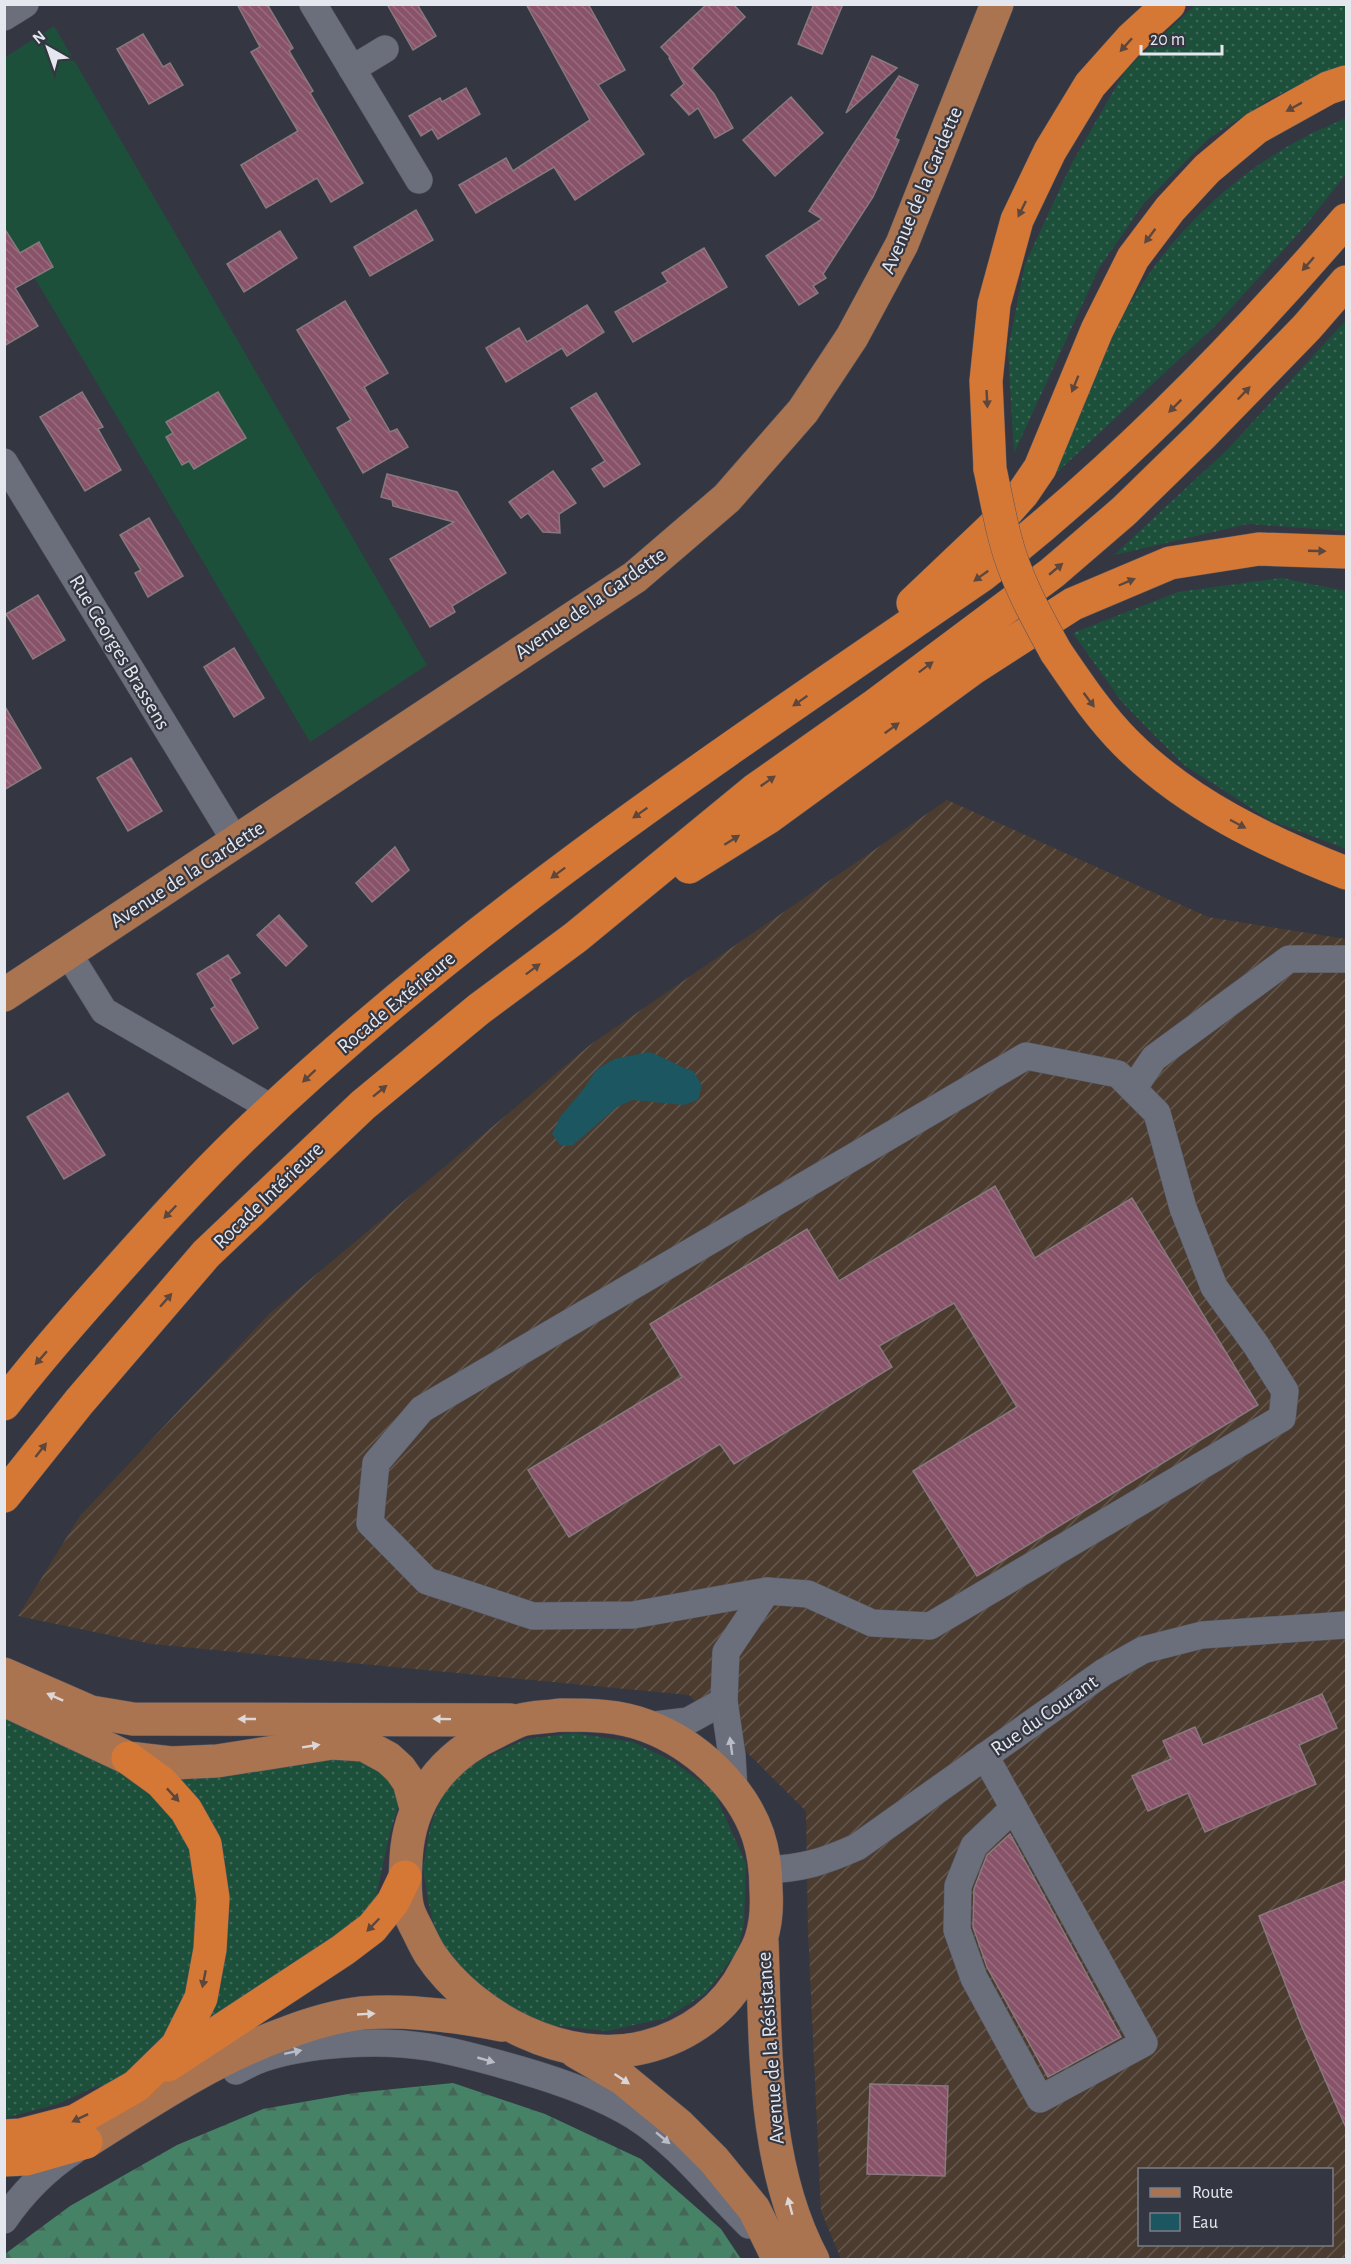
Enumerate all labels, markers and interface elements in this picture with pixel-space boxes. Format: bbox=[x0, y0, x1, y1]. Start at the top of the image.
north arrow bbox=[18, 18, 78, 78]
scale bar bbox=[1141, 18, 1222, 56]
text: N bbox=[30, 28, 48, 47]
text: 20 m bbox=[1150, 31, 1185, 49]
one-way arrow bbox=[1120, 37, 1133, 52]
one-way arrow bbox=[1285, 102, 1302, 112]
street label: Avenue de la Gardette bbox=[877, 104, 966, 277]
one-way arrow bbox=[1018, 200, 1027, 217]
one-way arrow bbox=[1144, 227, 1156, 243]
one-way arrow bbox=[1302, 256, 1315, 272]
one-way arrow bbox=[1070, 375, 1079, 393]
one-way arrow bbox=[1236, 386, 1250, 400]
one-way arrow bbox=[983, 389, 992, 408]
one-way arrow bbox=[1169, 399, 1183, 413]
street label: Avenue de la Gardette bbox=[511, 543, 670, 663]
one-way arrow bbox=[1307, 546, 1326, 556]
one-way arrow bbox=[1048, 563, 1063, 576]
one-way arrow bbox=[973, 569, 988, 581]
street label: Rue Georges Brassens bbox=[65, 571, 174, 733]
one-way arrow bbox=[1118, 577, 1136, 587]
one-way arrow bbox=[918, 662, 933, 674]
one-way arrow bbox=[1083, 692, 1096, 708]
one-way arrow bbox=[792, 695, 808, 707]
one-way arrow bbox=[883, 722, 899, 734]
one-way arrow bbox=[759, 775, 775, 787]
one-way arrow bbox=[633, 807, 649, 819]
street label: Avenue de la Gardette bbox=[106, 817, 268, 932]
one-way arrow bbox=[1230, 819, 1247, 829]
one-way arrow bbox=[724, 834, 740, 845]
one-way arrow bbox=[550, 867, 566, 879]
street label: Rocade Extérieure bbox=[333, 947, 459, 1058]
one-way arrow bbox=[525, 964, 540, 976]
one-way arrow bbox=[302, 1068, 316, 1082]
one-way arrow bbox=[372, 1084, 388, 1097]
street label: Rocade Intérieure bbox=[209, 1138, 327, 1253]
one-way arrow bbox=[163, 1204, 177, 1218]
one-way arrow bbox=[159, 1293, 173, 1308]
one-way arrow bbox=[34, 1350, 47, 1366]
one-way arrow bbox=[34, 1442, 47, 1458]
street label: Rue du Courant bbox=[987, 1671, 1102, 1760]
one-way arrow bbox=[47, 1692, 64, 1701]
one-way arrow bbox=[237, 1714, 256, 1724]
one-way arrow bbox=[432, 1715, 451, 1724]
one-way arrow bbox=[726, 1736, 735, 1755]
one-way arrow bbox=[302, 1742, 321, 1751]
one-way arrow bbox=[166, 1788, 180, 1803]
one-way arrow bbox=[366, 1918, 380, 1933]
street label: Avenue de la Résistance bbox=[753, 1951, 788, 2145]
one-way arrow bbox=[199, 1970, 208, 1989]
one-way arrow bbox=[356, 2009, 375, 2019]
one-way arrow bbox=[284, 2047, 303, 2056]
one-way arrow bbox=[477, 2056, 495, 2065]
one-way arrow bbox=[614, 2073, 630, 2085]
one-way arrow bbox=[71, 2113, 88, 2122]
one-way arrow bbox=[655, 2132, 671, 2145]
legend bbox=[1138, 2168, 1333, 2246]
text: Route bbox=[1192, 2184, 1233, 2202]
one-way arrow bbox=[785, 2197, 795, 2215]
text: Eau bbox=[1192, 2214, 1218, 2232]

